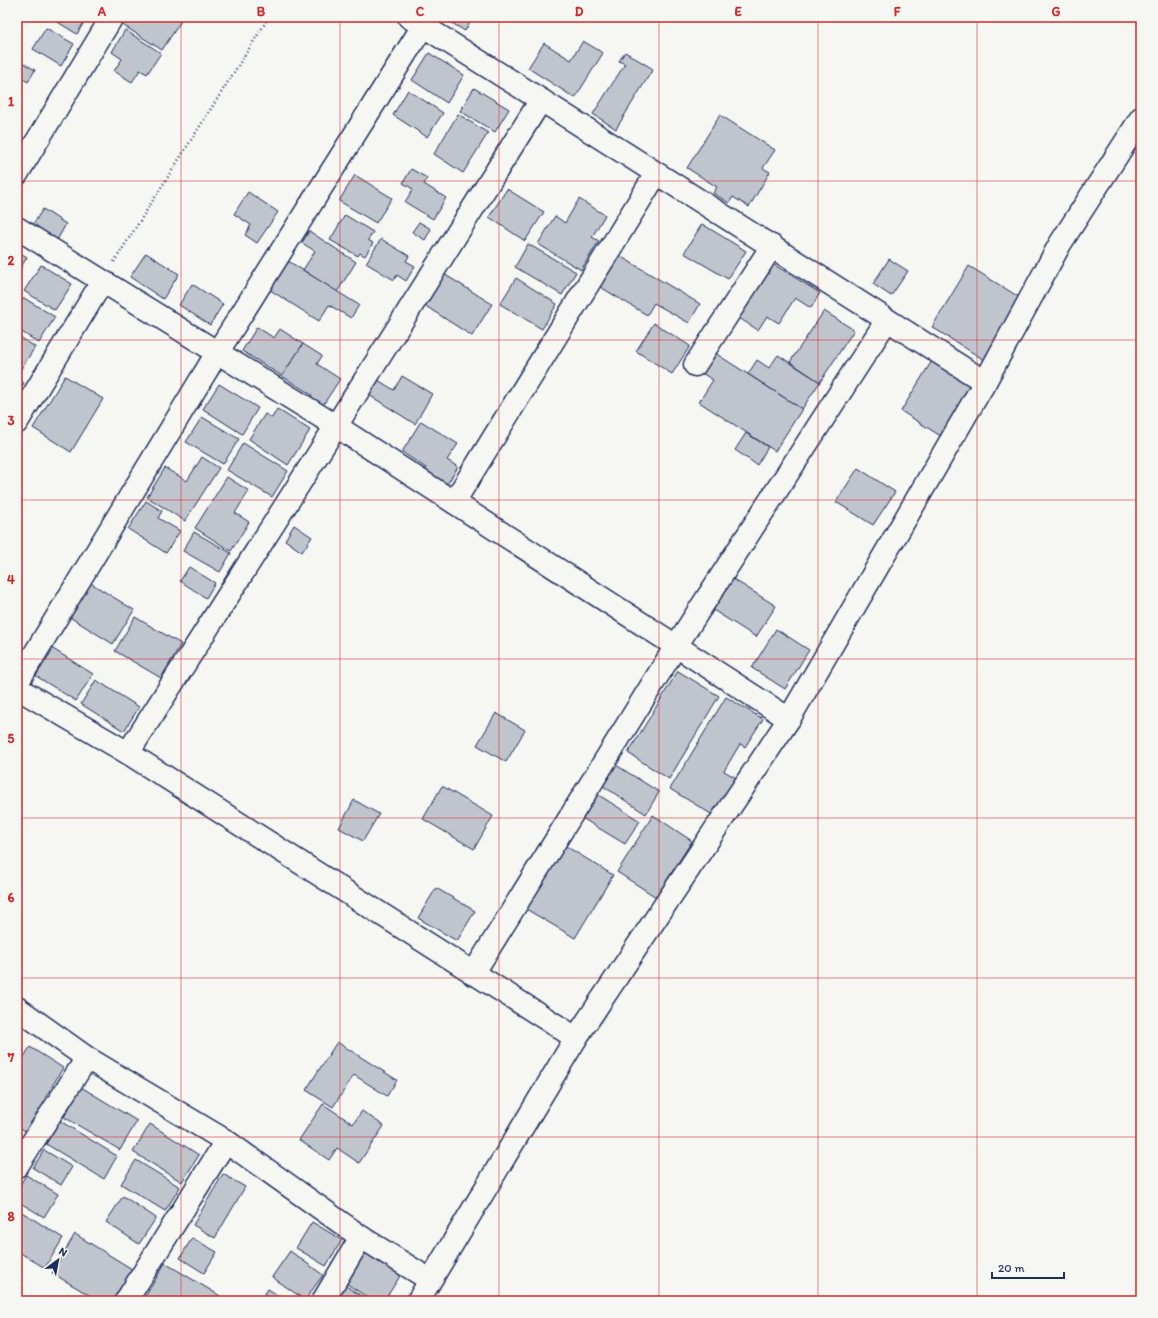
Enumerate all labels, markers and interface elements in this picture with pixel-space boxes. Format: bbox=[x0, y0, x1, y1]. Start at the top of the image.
text: A bbox=[97, 4, 107, 19]
text: B bbox=[257, 4, 266, 19]
text: C bbox=[416, 4, 425, 19]
text: D bbox=[575, 4, 584, 19]
text: E bbox=[734, 4, 742, 19]
text: F bbox=[894, 4, 901, 19]
text: G bbox=[1052, 4, 1061, 19]
text: 1 bbox=[8, 94, 14, 109]
text: 2 bbox=[8, 253, 15, 268]
text: 3 bbox=[7, 413, 15, 428]
text: 4 bbox=[7, 572, 15, 587]
text: 5 bbox=[8, 731, 15, 746]
text: 6 bbox=[8, 890, 15, 905]
text: 7 bbox=[7, 1050, 15, 1065]
text: 8 bbox=[7, 1209, 15, 1224]
north arrow bbox=[38, 1240, 78, 1280]
text: N bbox=[56, 1244, 70, 1259]
scale bar bbox=[992, 1254, 1064, 1280]
text: 20 m bbox=[998, 1261, 1025, 1275]

